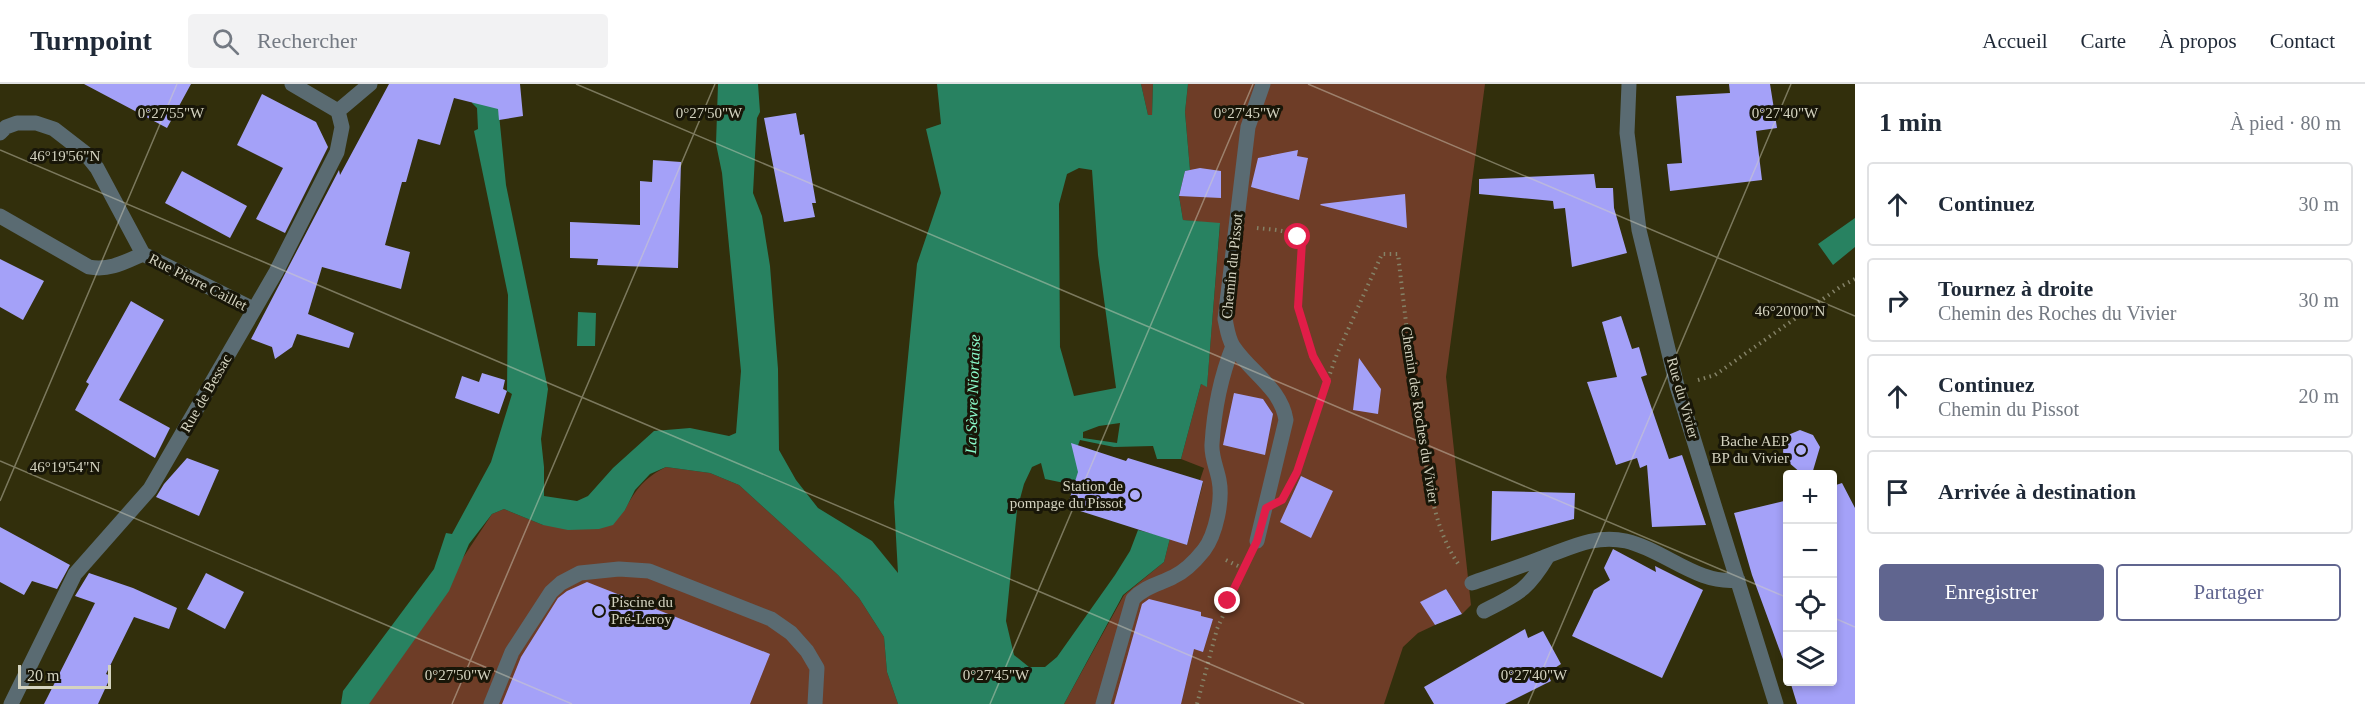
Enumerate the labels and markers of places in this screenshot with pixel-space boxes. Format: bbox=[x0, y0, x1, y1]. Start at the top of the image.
place label: Bache AEP BP du Vivier bbox=[1712, 433, 1789, 466]
marker: Bache AEP BP du Vivier bbox=[1794, 443, 1808, 457]
place label: Station de pompage du Pissot bbox=[1010, 478, 1124, 511]
marker: Station de pompage du Pissot bbox=[1128, 488, 1142, 502]
place label: Piscine du Pré-Leroy bbox=[611, 594, 674, 627]
marker: Piscine du Pré-Leroy bbox=[592, 604, 606, 618]

